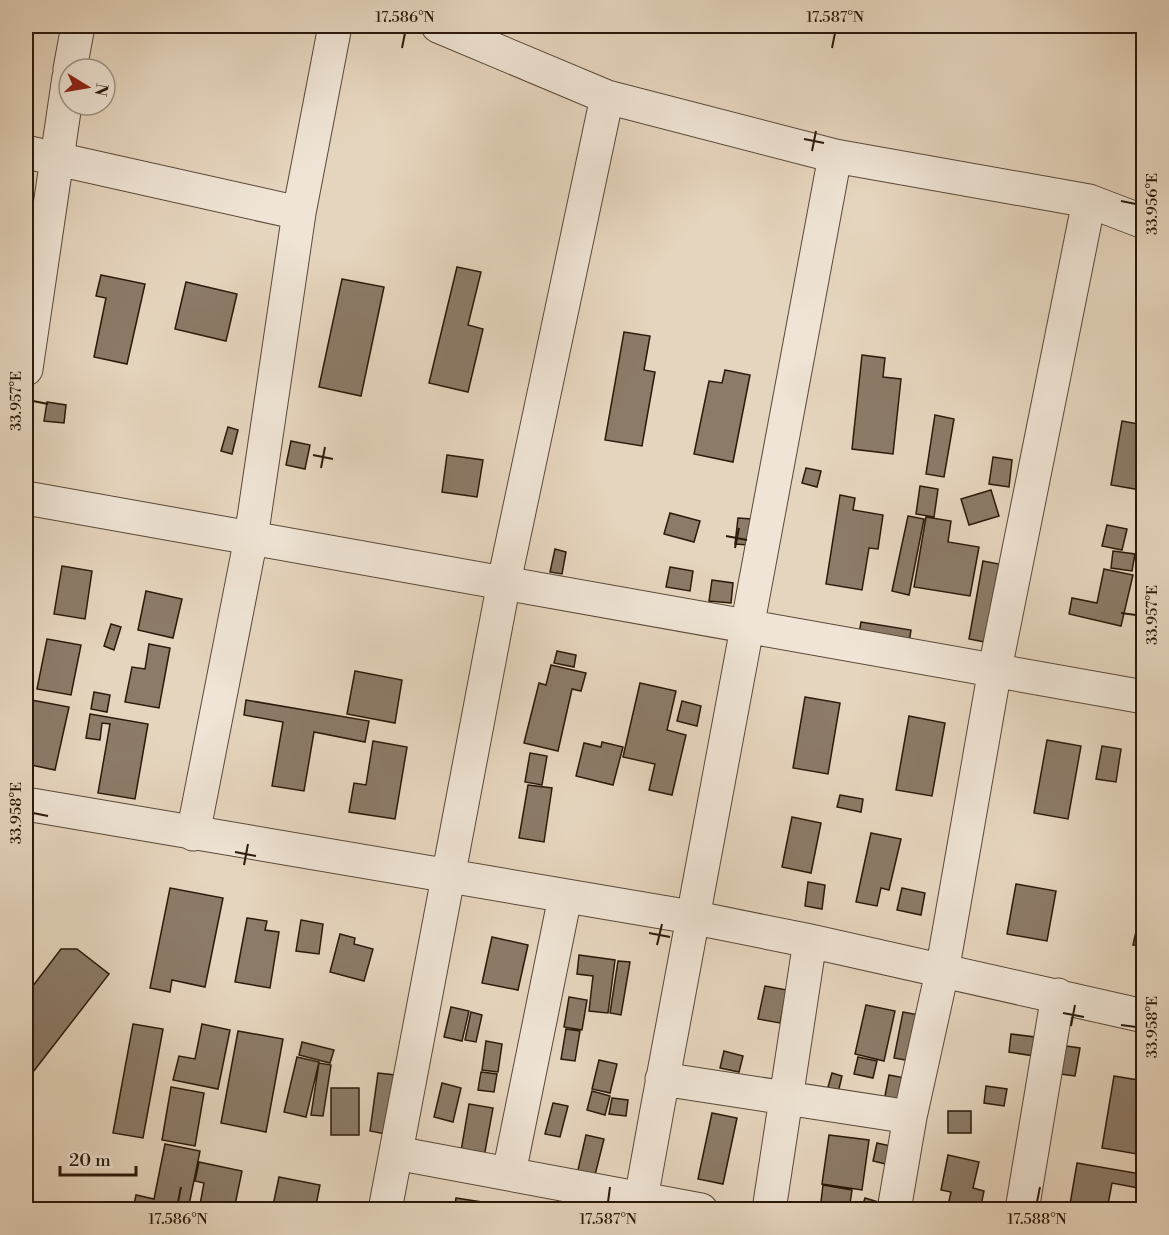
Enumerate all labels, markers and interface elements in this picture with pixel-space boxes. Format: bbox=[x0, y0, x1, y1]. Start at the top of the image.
text: 17.586°N bbox=[375, 8, 435, 27]
text: 17.587°N bbox=[806, 8, 864, 27]
north arrow bbox=[57, 57, 117, 117]
text: N bbox=[90, 82, 112, 98]
text: 33.956°E bbox=[1143, 173, 1162, 235]
text: 33.957°E bbox=[7, 371, 26, 431]
text: 33.957°E bbox=[1143, 585, 1162, 645]
text: 33.958°E bbox=[7, 782, 26, 844]
text: 33.958°E bbox=[1143, 996, 1162, 1058]
scale bar bbox=[60, 1139, 136, 1177]
text: 20 m bbox=[69, 1149, 111, 1172]
text: 17.586°N bbox=[148, 1210, 208, 1229]
text: 17.587°N bbox=[579, 1210, 637, 1229]
text: 17.588°N bbox=[1007, 1210, 1067, 1229]

